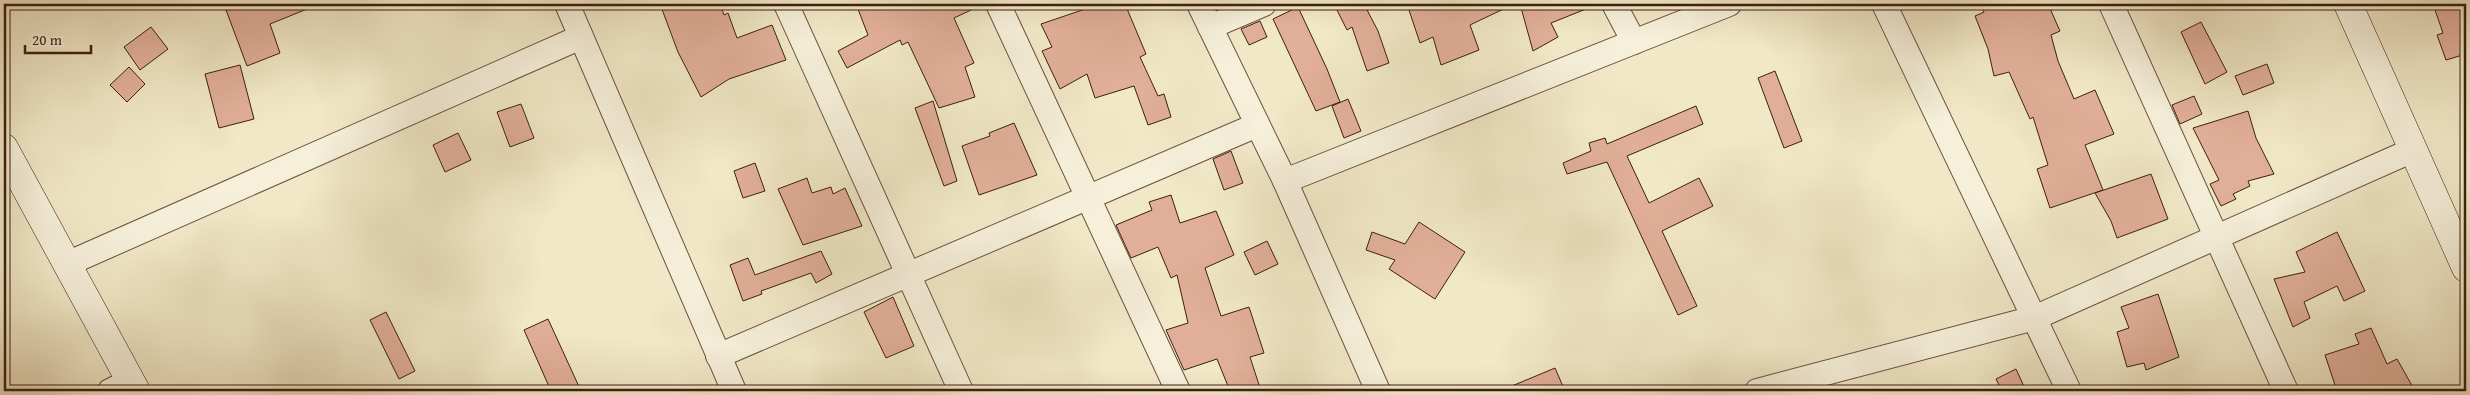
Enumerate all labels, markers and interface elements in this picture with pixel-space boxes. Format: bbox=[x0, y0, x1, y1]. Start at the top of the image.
scale bar bbox=[25, 22, 91, 54]
text: 20 m bbox=[32, 29, 63, 50]

